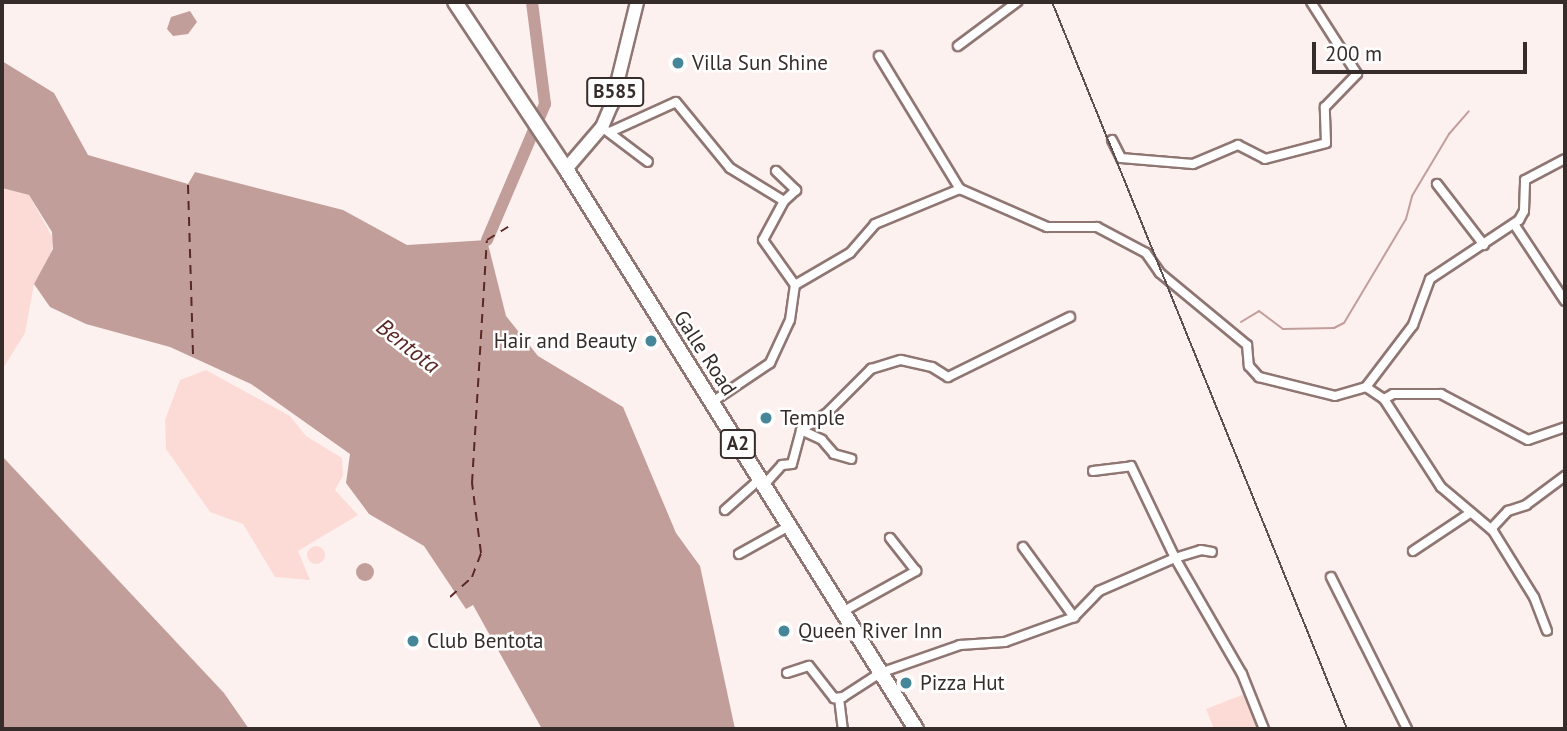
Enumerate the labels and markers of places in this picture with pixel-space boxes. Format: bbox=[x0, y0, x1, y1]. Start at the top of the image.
place label: Villa Sun Shine bbox=[692, 50, 828, 76]
marker: Villa Sun Shine bbox=[670, 55, 686, 71]
place label: Hair and Beauty bbox=[494, 328, 637, 354]
marker: Hair and Beauty bbox=[643, 333, 659, 349]
place label: Temple bbox=[780, 405, 845, 431]
marker: Temple bbox=[758, 410, 774, 426]
place label: Queen River Inn bbox=[798, 618, 942, 644]
marker: Queen River Inn bbox=[776, 623, 792, 639]
place label: Club Bentota bbox=[427, 628, 543, 654]
marker: Club Bentota bbox=[405, 633, 421, 649]
place label: Pizza Hut bbox=[920, 670, 1005, 696]
marker: Pizza Hut bbox=[898, 675, 914, 691]

